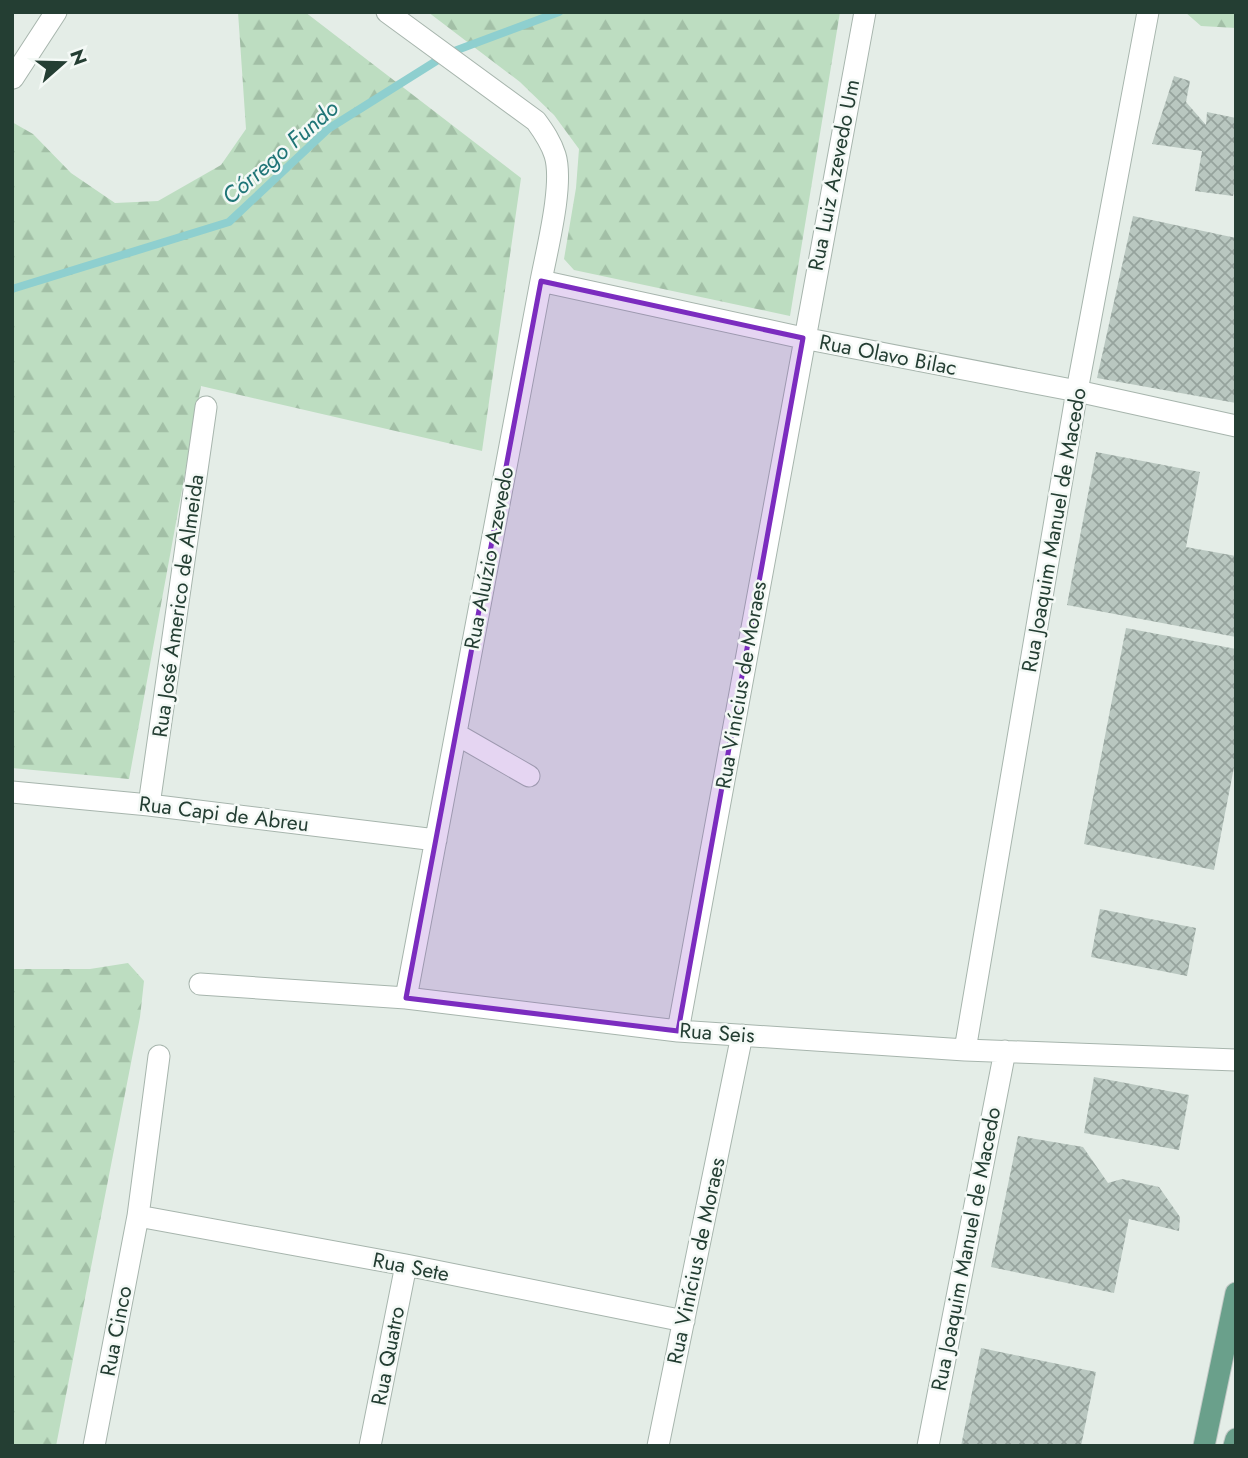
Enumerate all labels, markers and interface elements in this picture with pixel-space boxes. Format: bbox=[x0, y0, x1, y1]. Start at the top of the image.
north arrow bbox=[28, 28, 98, 98]
text: N bbox=[63, 46, 94, 69]
street label: Rua Luiz Azevedo Um bbox=[801, 77, 867, 273]
water label: Córrego Fundo bbox=[214, 91, 346, 212]
street label: Rua Olavo Bilac bbox=[817, 327, 959, 383]
street label: Rua Joaquim Manuel de Macedo bbox=[1014, 385, 1094, 675]
street label: Rua Aluízio Azevedo bbox=[457, 464, 521, 652]
street label: Rua José Americo de Almeida bbox=[145, 473, 211, 739]
street label: Rua Vinícius de Moraes bbox=[708, 579, 774, 791]
street label: Rua Capi de Abreu bbox=[137, 789, 311, 839]
street label: Rua Seis bbox=[678, 1015, 756, 1051]
street label: Rua Joaquim Manuel de Macedo bbox=[924, 1105, 1008, 1393]
street label: Rua Vinícius de Moraes bbox=[659, 1155, 733, 1367]
street label: Rua Sete bbox=[370, 1245, 452, 1289]
street label: Rua Cinco bbox=[93, 1283, 139, 1379]
street label: Rua Quatro bbox=[364, 1304, 412, 1408]

